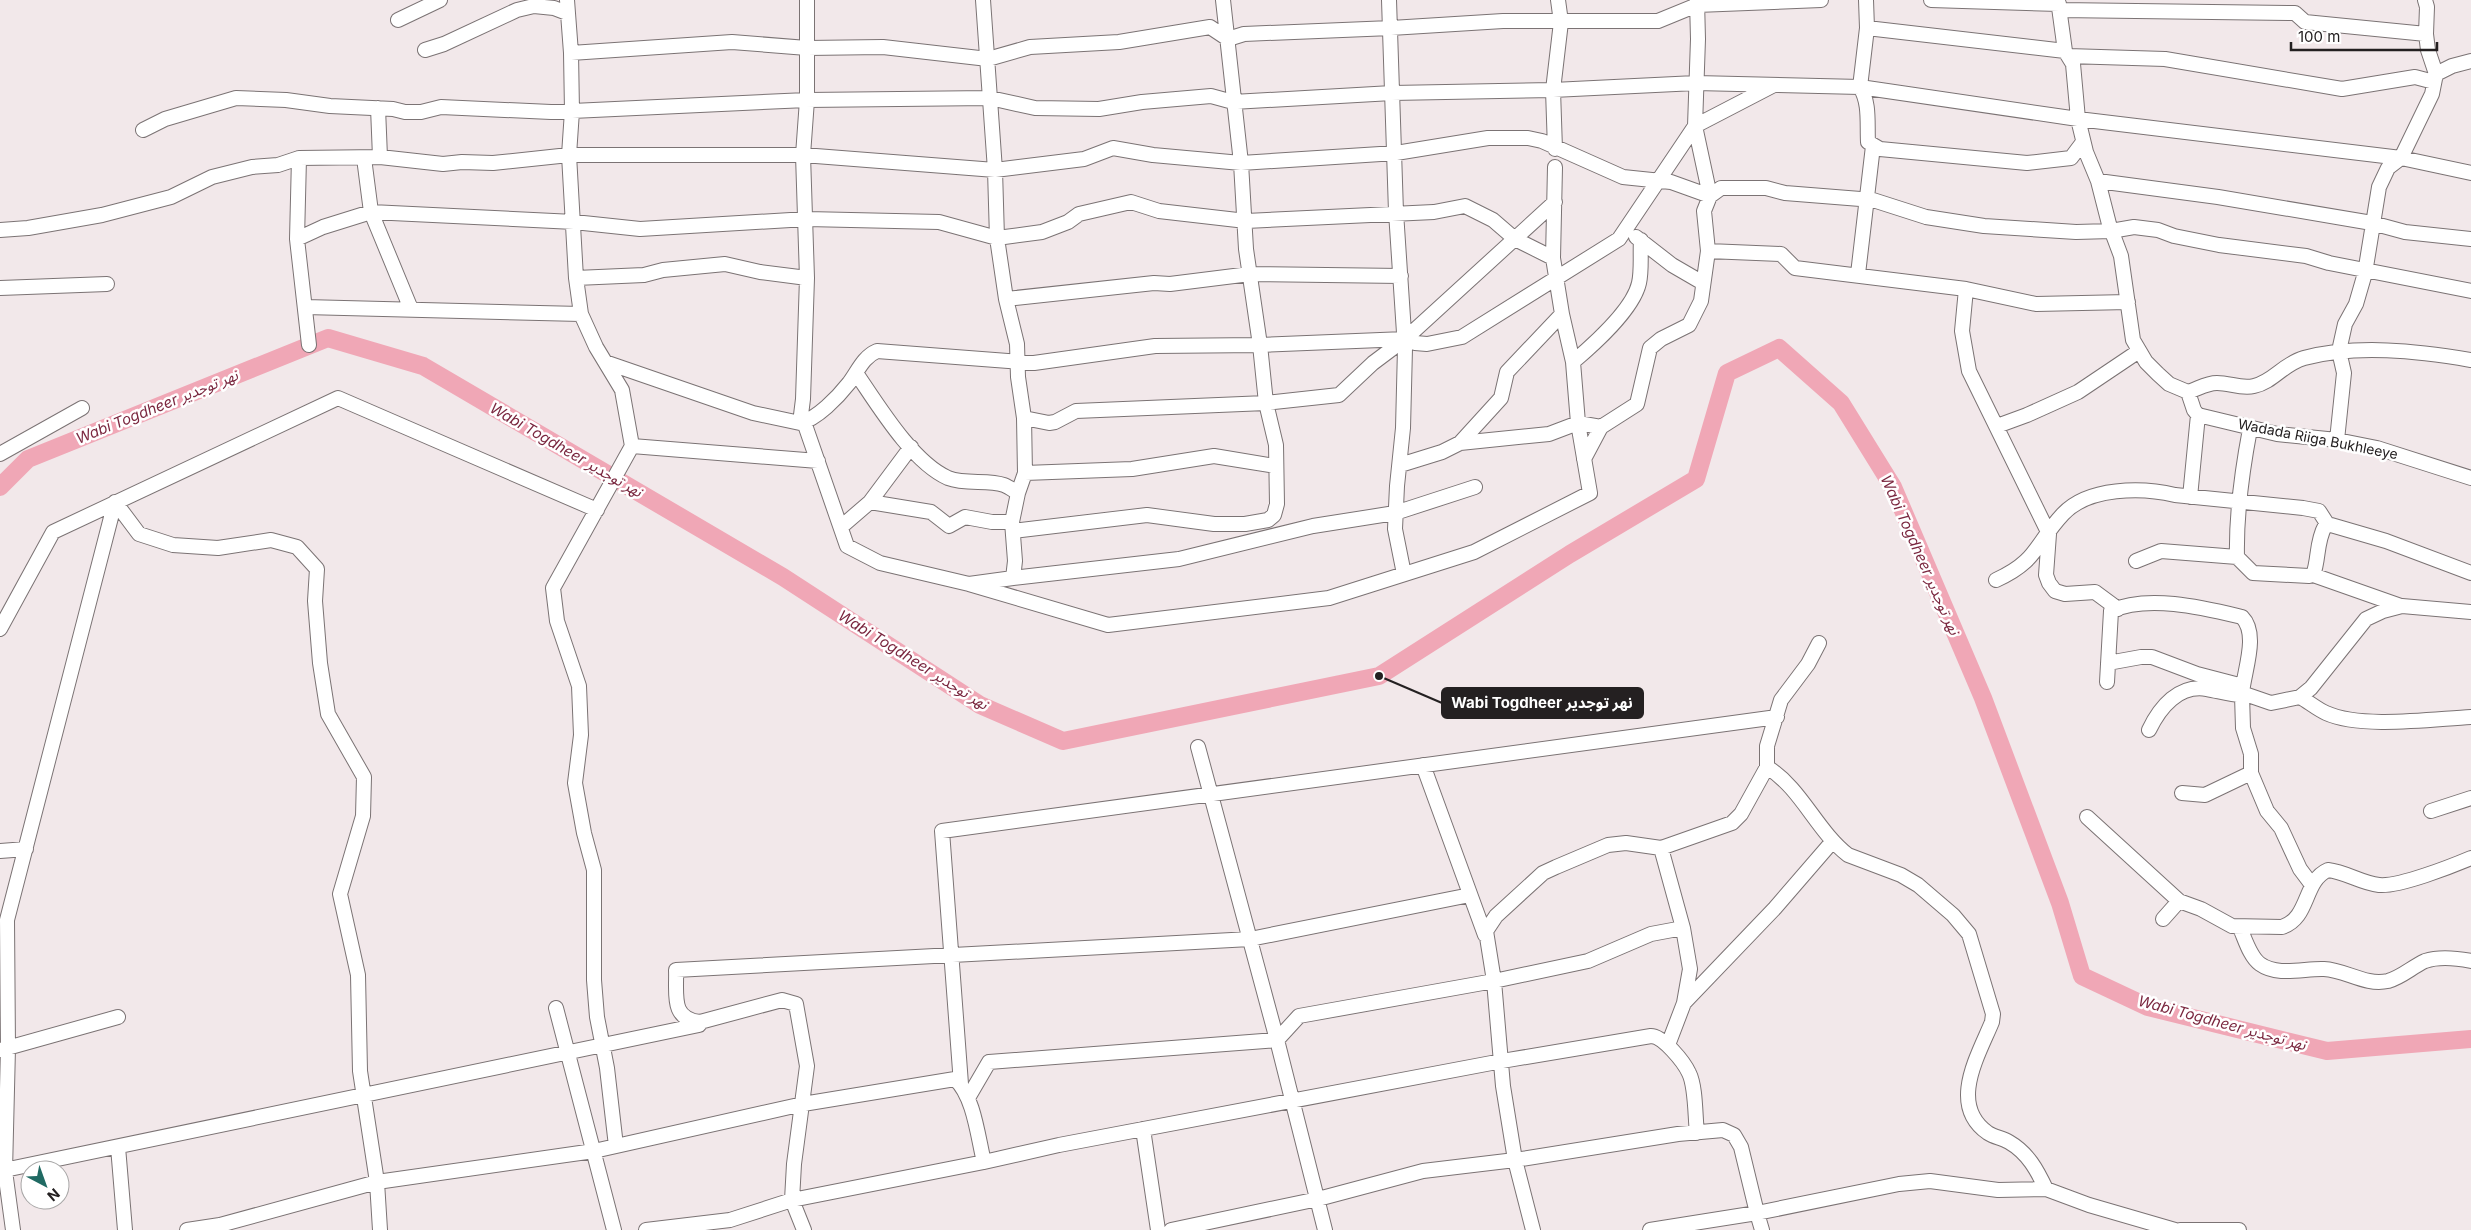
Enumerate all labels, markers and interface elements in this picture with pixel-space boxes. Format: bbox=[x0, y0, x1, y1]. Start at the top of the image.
scale bar bbox=[2291, 20, 2437, 52]
text: 100 m bbox=[2298, 27, 2340, 46]
water label: Wabi Togdheer نهر توجدير bbox=[73, 365, 242, 448]
water label: Wabi Togdheer نهر توجدير bbox=[487, 398, 647, 502]
street label: Wadada Riiga Bukhleeye bbox=[2237, 415, 2399, 462]
water label: Wabi Togdheer نهر توجدير bbox=[1877, 472, 1965, 639]
water label: Wabi Togdheer نهر توجدير bbox=[835, 606, 993, 714]
callout: Wabi Togdheer نهر توجدير bbox=[1442, 688, 1643, 718]
text: Wabi Togdheer نهر توجدير bbox=[1451, 693, 1633, 712]
water label: Wabi Togdheer نهر توجدير bbox=[2136, 991, 2310, 1055]
north arrow bbox=[20, 1160, 70, 1210]
text: N bbox=[44, 1185, 63, 1205]

